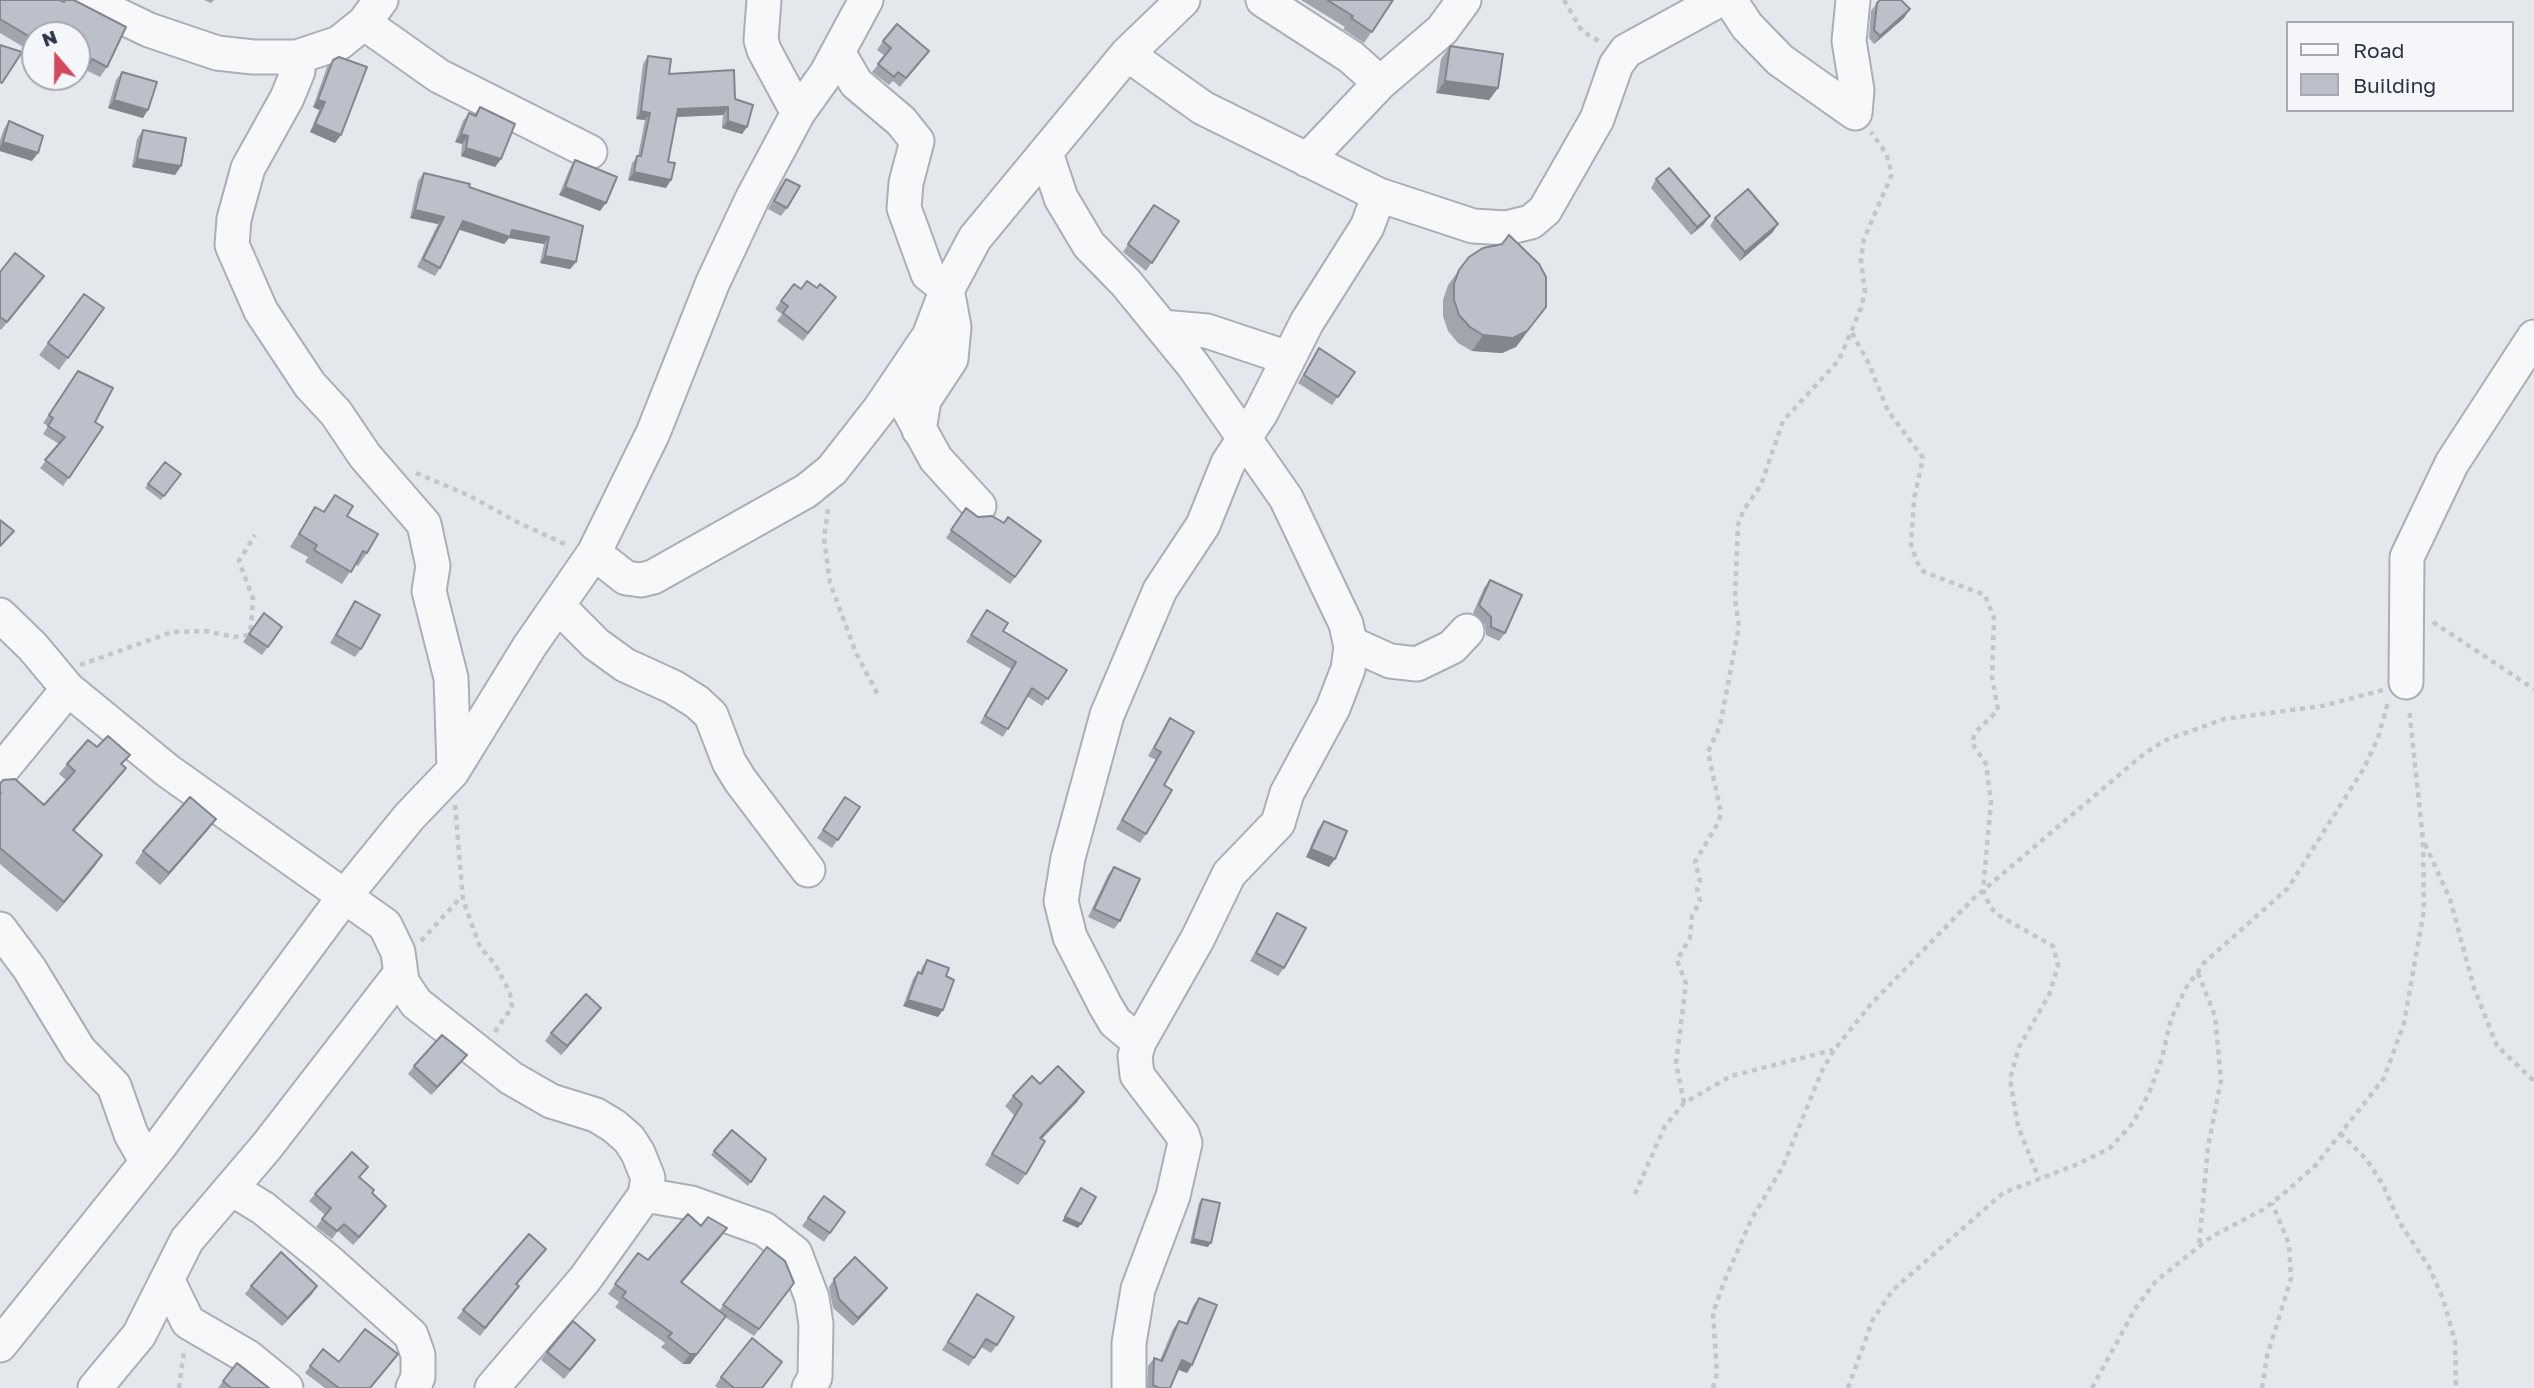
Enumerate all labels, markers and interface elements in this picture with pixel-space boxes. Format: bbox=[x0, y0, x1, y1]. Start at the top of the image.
north arrow bbox=[21, 21, 91, 91]
legend bbox=[2286, 21, 2513, 112]
text: N bbox=[39, 24, 60, 51]
text: Road bbox=[2353, 37, 2404, 63]
text: Building bbox=[2353, 72, 2436, 98]

